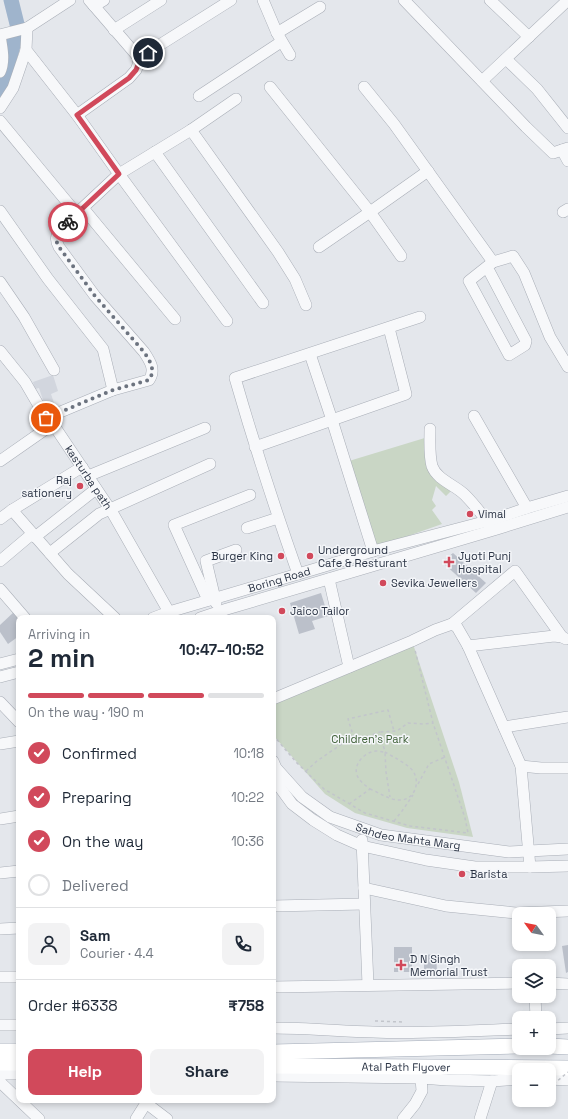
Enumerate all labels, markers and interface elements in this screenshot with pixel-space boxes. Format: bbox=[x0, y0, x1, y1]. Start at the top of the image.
pin bbox=[131, 36, 165, 70]
icon: home bbox=[137, 42, 159, 64]
courier bbox=[48, 202, 88, 242]
icon: bike bbox=[57, 211, 79, 233]
pin bbox=[29, 401, 63, 435]
icon: bag bbox=[35, 407, 57, 429]
street label: kasturba path bbox=[62, 442, 115, 512]
place label: Raj sationery bbox=[22, 473, 72, 500]
marker: Raj sationery bbox=[75, 481, 85, 491]
place label: Vimal bbox=[478, 507, 506, 521]
marker: Vimal bbox=[465, 509, 475, 519]
place label: Underground Cafe & Resturant bbox=[318, 543, 407, 570]
place label: Burger King bbox=[211, 549, 273, 563]
place label: Jyoti Punj Hospital bbox=[458, 549, 511, 576]
marker: Burger King bbox=[276, 551, 286, 561]
marker: Underground Cafe & Resturant bbox=[305, 551, 315, 561]
marker: Jyoti Punj Hospital bbox=[443, 556, 455, 568]
street label: Boring Road bbox=[246, 564, 312, 595]
place label: Sevika Jewellers bbox=[391, 576, 477, 590]
marker: Sevika Jewellers bbox=[378, 578, 388, 588]
place label: Jaico Tailor bbox=[290, 604, 349, 618]
marker: Jaico Tailor bbox=[277, 606, 287, 616]
text: Arriving in bbox=[28, 626, 90, 643]
text: 10:47–10:52 bbox=[179, 640, 264, 659]
text: 2 min bbox=[28, 641, 95, 675]
text: On the way · 190 m bbox=[28, 704, 144, 721]
park label: Children's Park bbox=[331, 732, 409, 746]
icon: check bbox=[28, 742, 50, 764]
text: Confirmed bbox=[62, 744, 137, 763]
text: 10:18 bbox=[233, 745, 264, 762]
icon: check bbox=[28, 786, 50, 808]
text: Preparing bbox=[62, 788, 132, 807]
text: 10:22 bbox=[231, 789, 264, 806]
street label: Sahdeo Mahta Marg bbox=[354, 820, 461, 853]
icon: check bbox=[28, 830, 50, 852]
text: On the way bbox=[62, 832, 143, 851]
text: 10:36 bbox=[231, 833, 264, 850]
place label: Barista bbox=[470, 867, 508, 881]
marker: Barista bbox=[457, 869, 467, 879]
text: Delivered bbox=[62, 876, 129, 895]
north arrow bbox=[512, 907, 556, 951]
map controls bbox=[512, 907, 556, 1107]
button: person bbox=[28, 923, 70, 965]
button: phone bbox=[222, 923, 264, 965]
text: Sam bbox=[80, 926, 111, 945]
text: Courier · 4.4 bbox=[80, 945, 154, 962]
place label: D N Singh Memorial Trust bbox=[410, 952, 488, 979]
marker: D N Singh Memorial Trust bbox=[395, 959, 407, 971]
button: layers bbox=[512, 959, 556, 1003]
text: Order #6338 bbox=[28, 996, 118, 1015]
text: ₹758 bbox=[228, 996, 264, 1015]
button: + bbox=[512, 1011, 556, 1055]
button: Help bbox=[28, 1049, 142, 1095]
button: Share bbox=[150, 1049, 264, 1095]
street label: Atal Path Flyover bbox=[361, 1060, 451, 1074]
button: − bbox=[512, 1063, 556, 1107]

